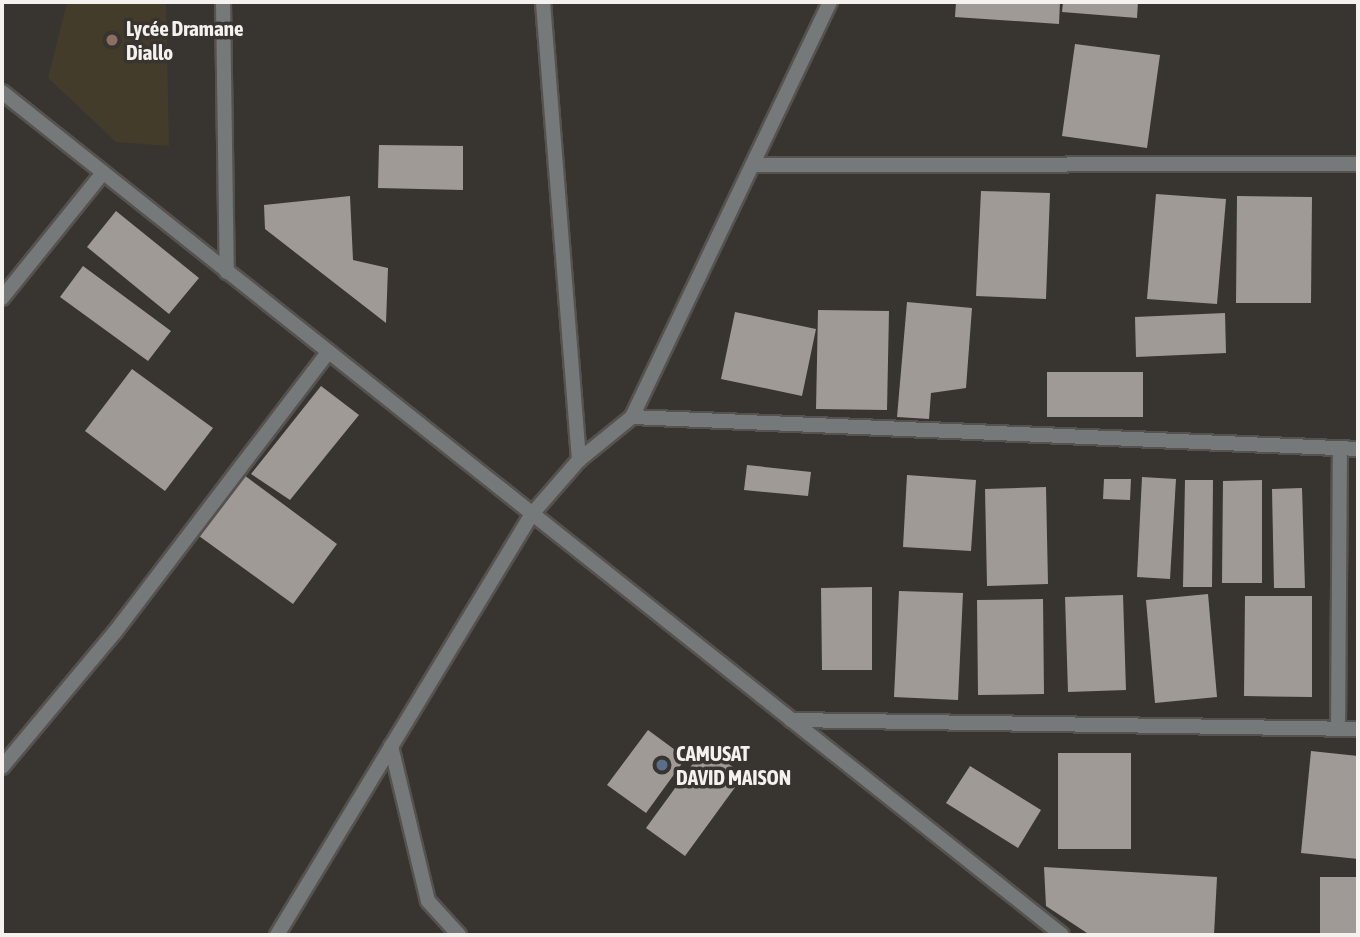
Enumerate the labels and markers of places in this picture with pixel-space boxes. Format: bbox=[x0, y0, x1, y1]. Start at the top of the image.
place label: Lycée Dramane Diallo bbox=[126, 15, 243, 65]
marker: Lycée Dramane Diallo bbox=[104, 32, 120, 48]
place label: CAMUSAT DAVID MAISON bbox=[676, 740, 791, 790]
marker: CAMUSAT DAVID MAISON bbox=[654, 757, 670, 773]

